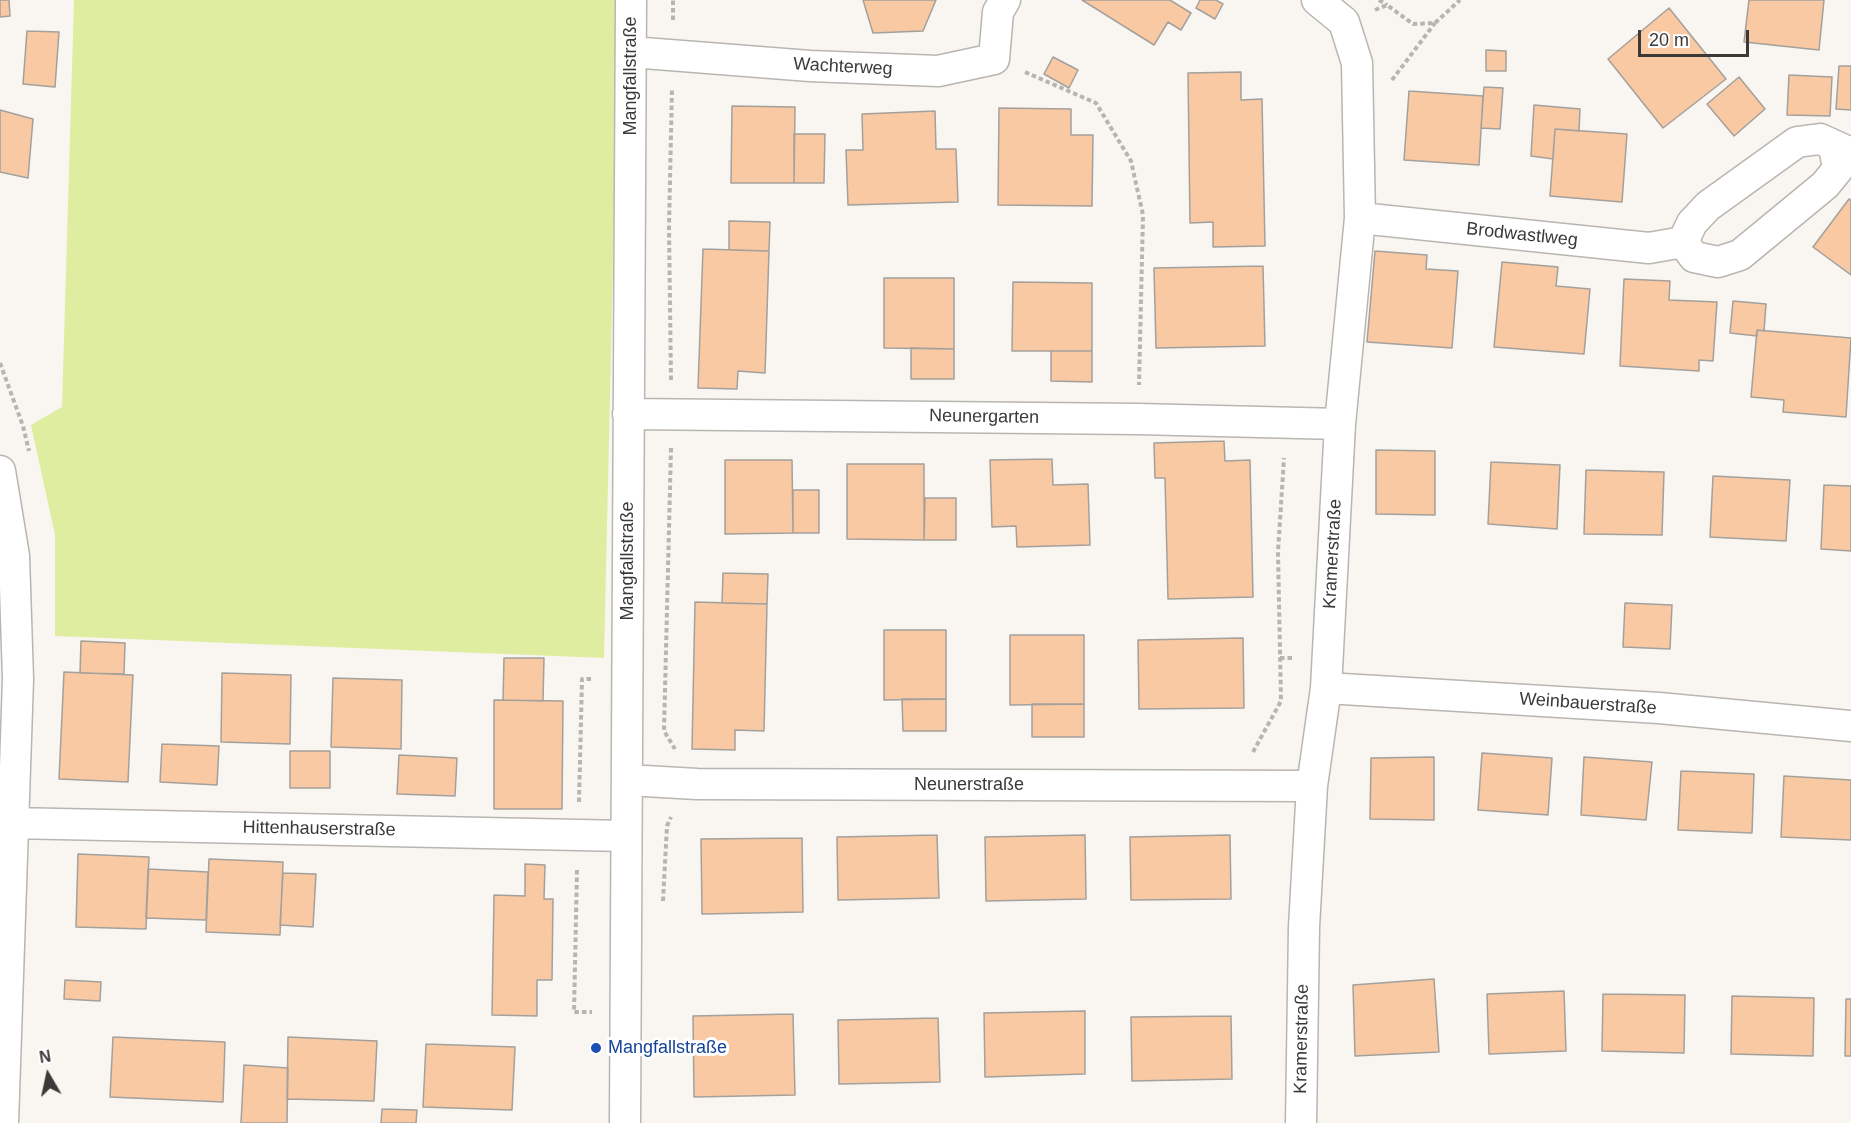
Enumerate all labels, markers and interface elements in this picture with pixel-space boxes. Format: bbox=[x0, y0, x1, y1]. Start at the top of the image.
street label: Mangfallstraße bbox=[620, 16, 642, 136]
scale bar bbox=[1641, 18, 1752, 56]
text: 20 m bbox=[1649, 30, 1689, 50]
street label: Wachterweg bbox=[793, 54, 893, 80]
street label: Brodwastlweg bbox=[1465, 218, 1579, 252]
street label: Neunergarten bbox=[929, 405, 1039, 429]
street label: Kramerstraße bbox=[1319, 498, 1347, 610]
street label: Mangfallstraße bbox=[617, 501, 639, 621]
street label: Weinbauerstraße bbox=[1519, 688, 1657, 720]
street label: Neunerstraße bbox=[914, 774, 1024, 796]
street label: Hittenhauserstraße bbox=[242, 817, 396, 841]
street label: Kramerstraße bbox=[1290, 984, 1314, 1094]
place label: Mangfallstraße bbox=[608, 1037, 727, 1059]
marker: Mangfallstraße bbox=[589, 1041, 603, 1055]
north arrow bbox=[18, 1045, 78, 1105]
text: N bbox=[38, 1047, 52, 1066]

